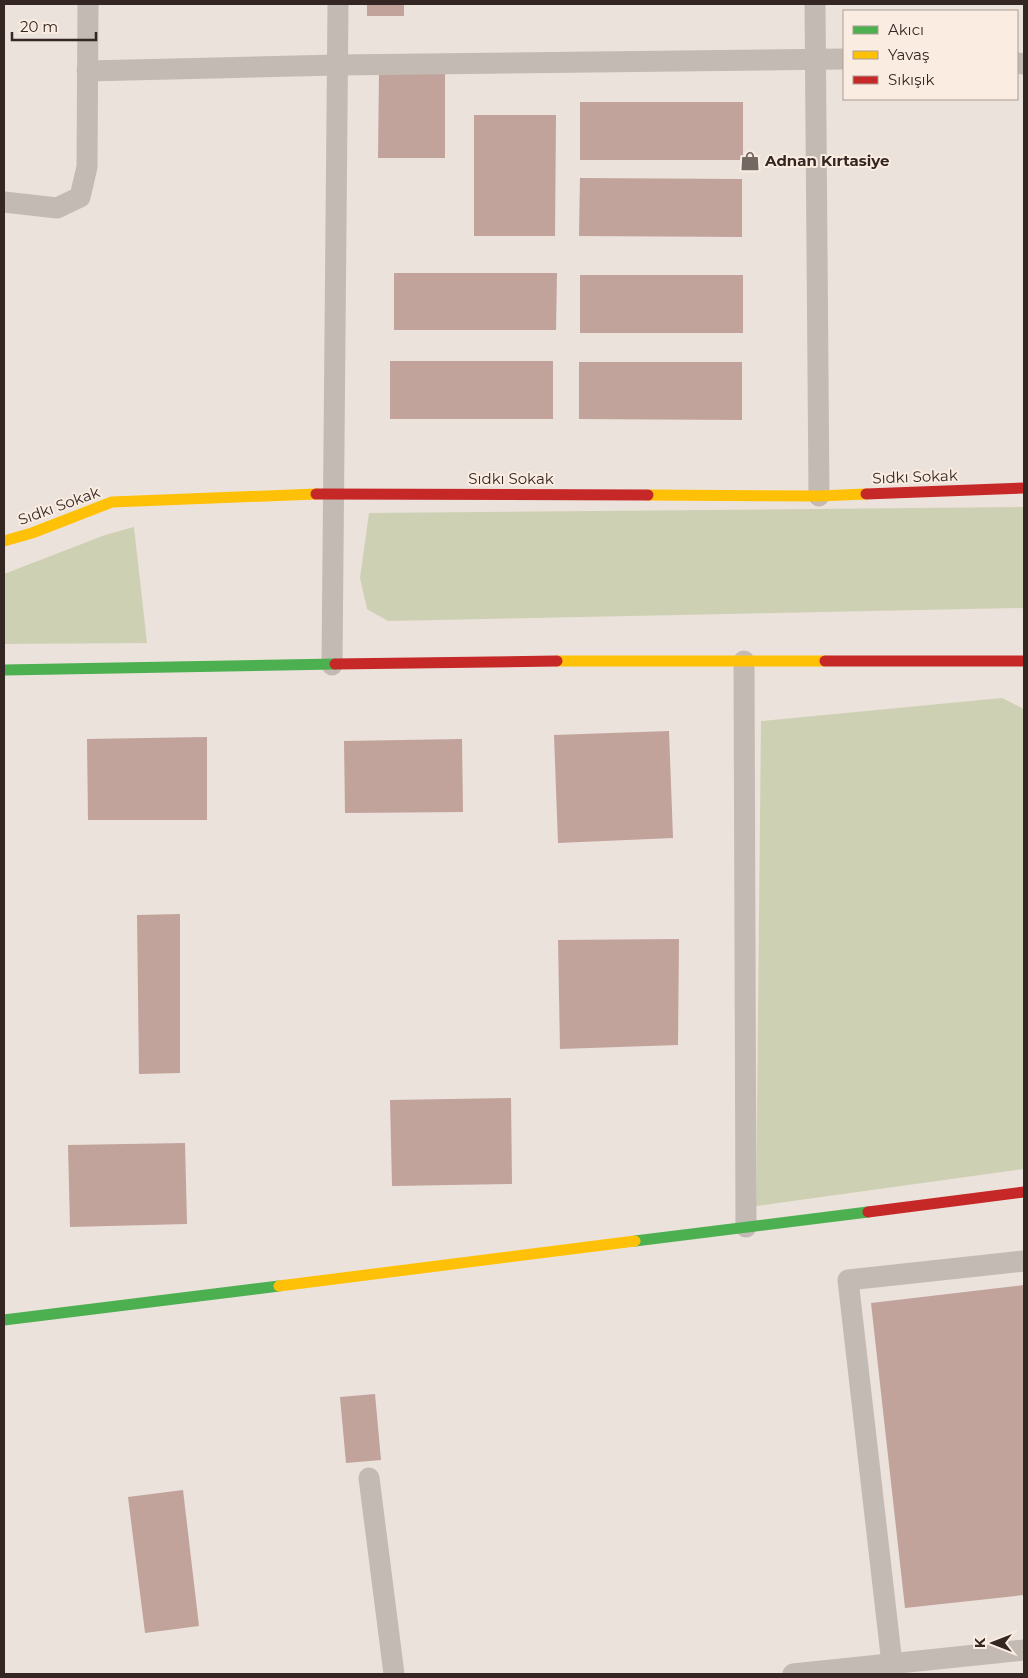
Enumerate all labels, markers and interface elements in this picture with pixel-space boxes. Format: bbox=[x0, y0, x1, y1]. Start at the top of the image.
scale bar bbox=[12, 10, 96, 42]
legend bbox=[843, 10, 1018, 100]
text: 20 m bbox=[20, 17, 58, 36]
text: Akıcı bbox=[888, 20, 924, 39]
text: Yavaş bbox=[888, 45, 929, 64]
text: Sıkışık bbox=[888, 70, 935, 89]
shop icon: Adnan Kırtasiye bbox=[739, 150, 761, 172]
place label: Adnan Kırtasiye bbox=[764, 151, 889, 170]
street label: Sıdkı Sokak bbox=[872, 466, 958, 487]
street label: Sıdkı Sokak bbox=[468, 469, 554, 488]
street label: Sıdkı Sokak bbox=[15, 482, 102, 529]
north arrow bbox=[968, 1618, 1018, 1668]
text: K bbox=[971, 1637, 989, 1648]

